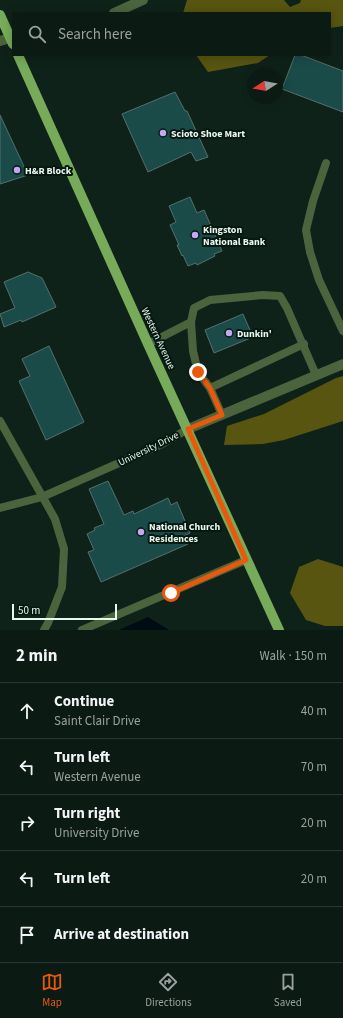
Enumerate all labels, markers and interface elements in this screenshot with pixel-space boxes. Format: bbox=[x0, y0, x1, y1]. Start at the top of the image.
search box bbox=[12, 12, 331, 56]
icon: search bbox=[26, 23, 48, 45]
text: Search here bbox=[58, 24, 132, 45]
north arrow bbox=[247, 68, 283, 104]
place label: Scioto Shoe Mart bbox=[171, 127, 245, 141]
marker: Scioto Shoe Mart bbox=[158, 128, 168, 138]
place label: H&R Block bbox=[25, 164, 72, 178]
marker: H&R Block bbox=[12, 165, 22, 175]
place label: Kingston National Bank bbox=[203, 223, 266, 249]
marker: Kingston National Bank bbox=[190, 230, 200, 240]
street label: Western Avenue bbox=[138, 305, 179, 372]
place label: Dunkin' bbox=[237, 327, 272, 341]
marker: Dunkin' bbox=[224, 328, 234, 338]
route end bbox=[189, 363, 207, 381]
street label: University Drive bbox=[116, 428, 181, 470]
place label: National Church Residences bbox=[149, 520, 220, 546]
marker: National Church Residences bbox=[136, 527, 146, 537]
route start bbox=[162, 584, 180, 602]
scale bar bbox=[12, 602, 117, 621]
text: 50 m bbox=[18, 603, 40, 618]
text: 2 min bbox=[16, 644, 57, 668]
text: Walk · 150 m bbox=[259, 647, 327, 665]
text: Continue bbox=[54, 691, 114, 712]
icon: ahead bbox=[16, 700, 38, 722]
text: 40 m bbox=[301, 702, 327, 720]
text: Saint Clair Drive bbox=[54, 712, 141, 730]
text: Turn left bbox=[54, 747, 110, 768]
icon: left bbox=[16, 756, 38, 778]
text: 70 m bbox=[301, 758, 327, 776]
text: Western Avenue bbox=[54, 768, 141, 786]
text: Turn right bbox=[54, 803, 120, 824]
icon: right bbox=[16, 812, 38, 834]
text: 20 m bbox=[301, 814, 327, 832]
text: University Drive bbox=[54, 824, 140, 842]
icon: left bbox=[16, 868, 38, 890]
text: Turn left bbox=[54, 868, 110, 889]
text: 20 m bbox=[301, 870, 327, 888]
icon: arrive bbox=[16, 924, 38, 946]
text: Arrive at destination bbox=[54, 924, 189, 945]
tab: Map bbox=[41, 971, 63, 1010]
tab: Directions bbox=[145, 971, 192, 1010]
tab: Saved bbox=[274, 971, 302, 1010]

